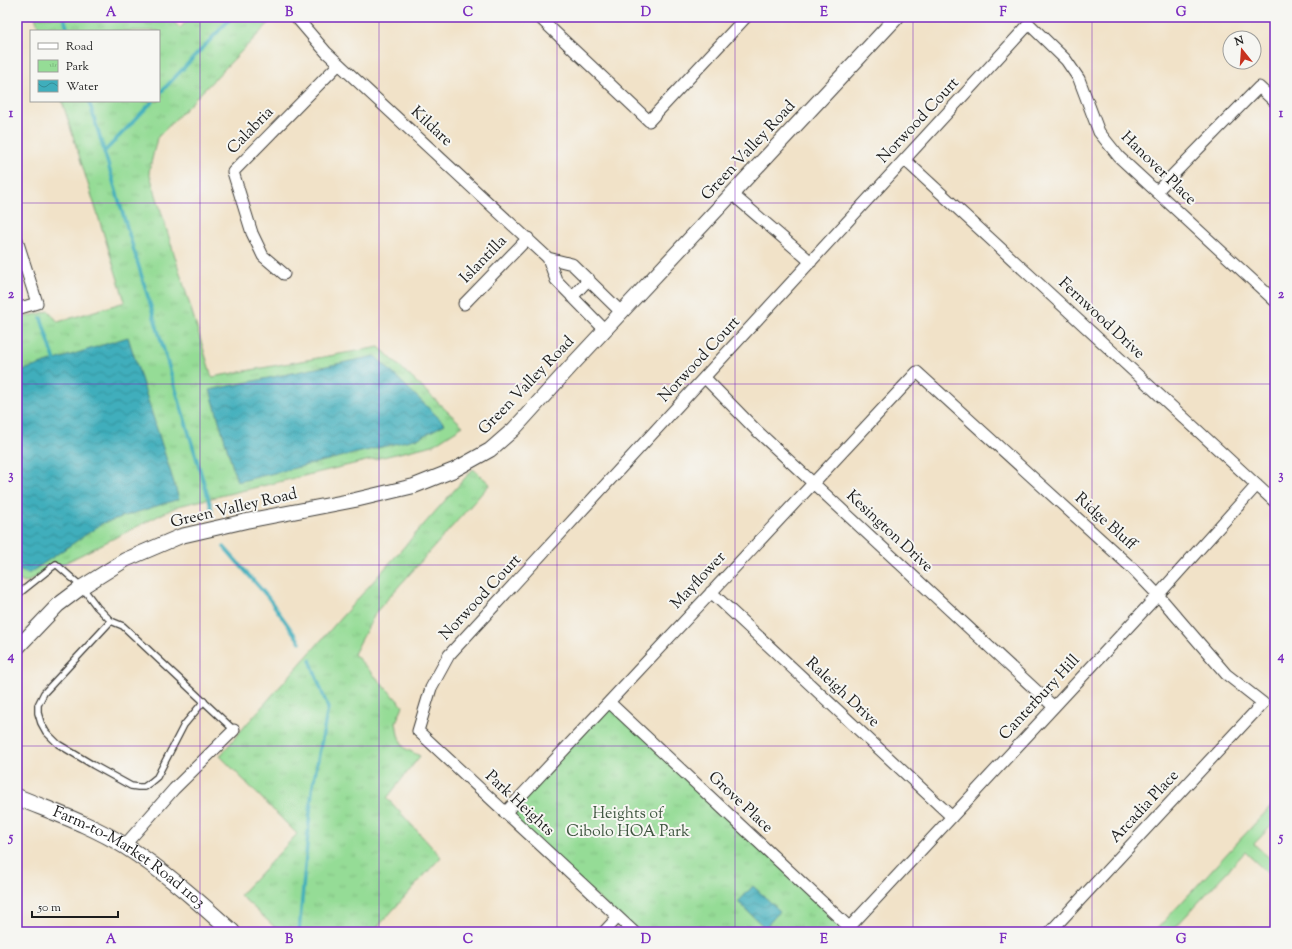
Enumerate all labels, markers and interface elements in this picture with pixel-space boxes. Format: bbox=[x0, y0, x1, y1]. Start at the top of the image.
text: A bbox=[106, 4, 117, 22]
text: B bbox=[285, 4, 294, 22]
text: C bbox=[463, 4, 473, 22]
text: D bbox=[641, 4, 651, 22]
text: E bbox=[820, 4, 828, 22]
text: F bbox=[999, 4, 1007, 22]
text: G bbox=[1176, 4, 1187, 22]
legend bbox=[30, 30, 160, 102]
north arrow bbox=[1222, 30, 1262, 70]
text: N bbox=[1232, 32, 1246, 51]
text: Road bbox=[66, 38, 93, 56]
text: Park bbox=[66, 58, 89, 76]
street label: Norwood Court bbox=[873, 72, 965, 169]
text: Water bbox=[66, 78, 99, 96]
street label: Green Valley Road bbox=[696, 96, 802, 206]
street label: Calabria bbox=[222, 102, 280, 160]
street label: Kildare bbox=[405, 102, 457, 152]
text: 1 bbox=[9, 105, 14, 123]
text: 1 bbox=[1279, 105, 1284, 123]
street label: Hanover Place bbox=[1115, 127, 1201, 211]
street label: Islantilla bbox=[455, 230, 513, 289]
street label: Fernwood Drive bbox=[1053, 273, 1149, 365]
text: 2 bbox=[8, 286, 15, 304]
text: 2 bbox=[1278, 286, 1285, 304]
street label: Norwood Court bbox=[654, 311, 746, 408]
street label: Green Valley Road bbox=[474, 331, 580, 441]
text: 3 bbox=[8, 467, 14, 485]
text: 3 bbox=[1278, 467, 1284, 485]
street label: Green Valley Road bbox=[168, 483, 300, 535]
street label: Kesington Drive bbox=[840, 485, 938, 579]
street label: Ridge Bluff bbox=[1069, 488, 1142, 557]
street label: Mayflower bbox=[666, 547, 732, 615]
street label: Norwood Court bbox=[435, 549, 527, 646]
text: 4 bbox=[7, 648, 15, 666]
text: 4 bbox=[1277, 648, 1285, 666]
street label: Canterbury Hill bbox=[994, 650, 1086, 746]
street label: Raleigh Drive bbox=[800, 652, 884, 734]
street label: Arcadia Place bbox=[1105, 765, 1185, 849]
street label: Park Heights bbox=[479, 766, 559, 842]
street label: Grove Place bbox=[702, 767, 778, 839]
street label: Farm-to-Market Road 1103 bbox=[49, 801, 210, 914]
park label: Heights of Cibolo HOA Park bbox=[566, 803, 690, 844]
text: 5 bbox=[8, 829, 14, 847]
text: 5 bbox=[1278, 829, 1284, 847]
scale bar bbox=[32, 893, 118, 919]
text: 50 m bbox=[37, 899, 61, 917]
text: A bbox=[106, 931, 117, 949]
text: B bbox=[285, 931, 294, 949]
text: C bbox=[463, 931, 473, 949]
text: D bbox=[641, 931, 651, 949]
text: E bbox=[820, 931, 828, 949]
text: F bbox=[999, 931, 1007, 949]
text: G bbox=[1176, 931, 1187, 949]

